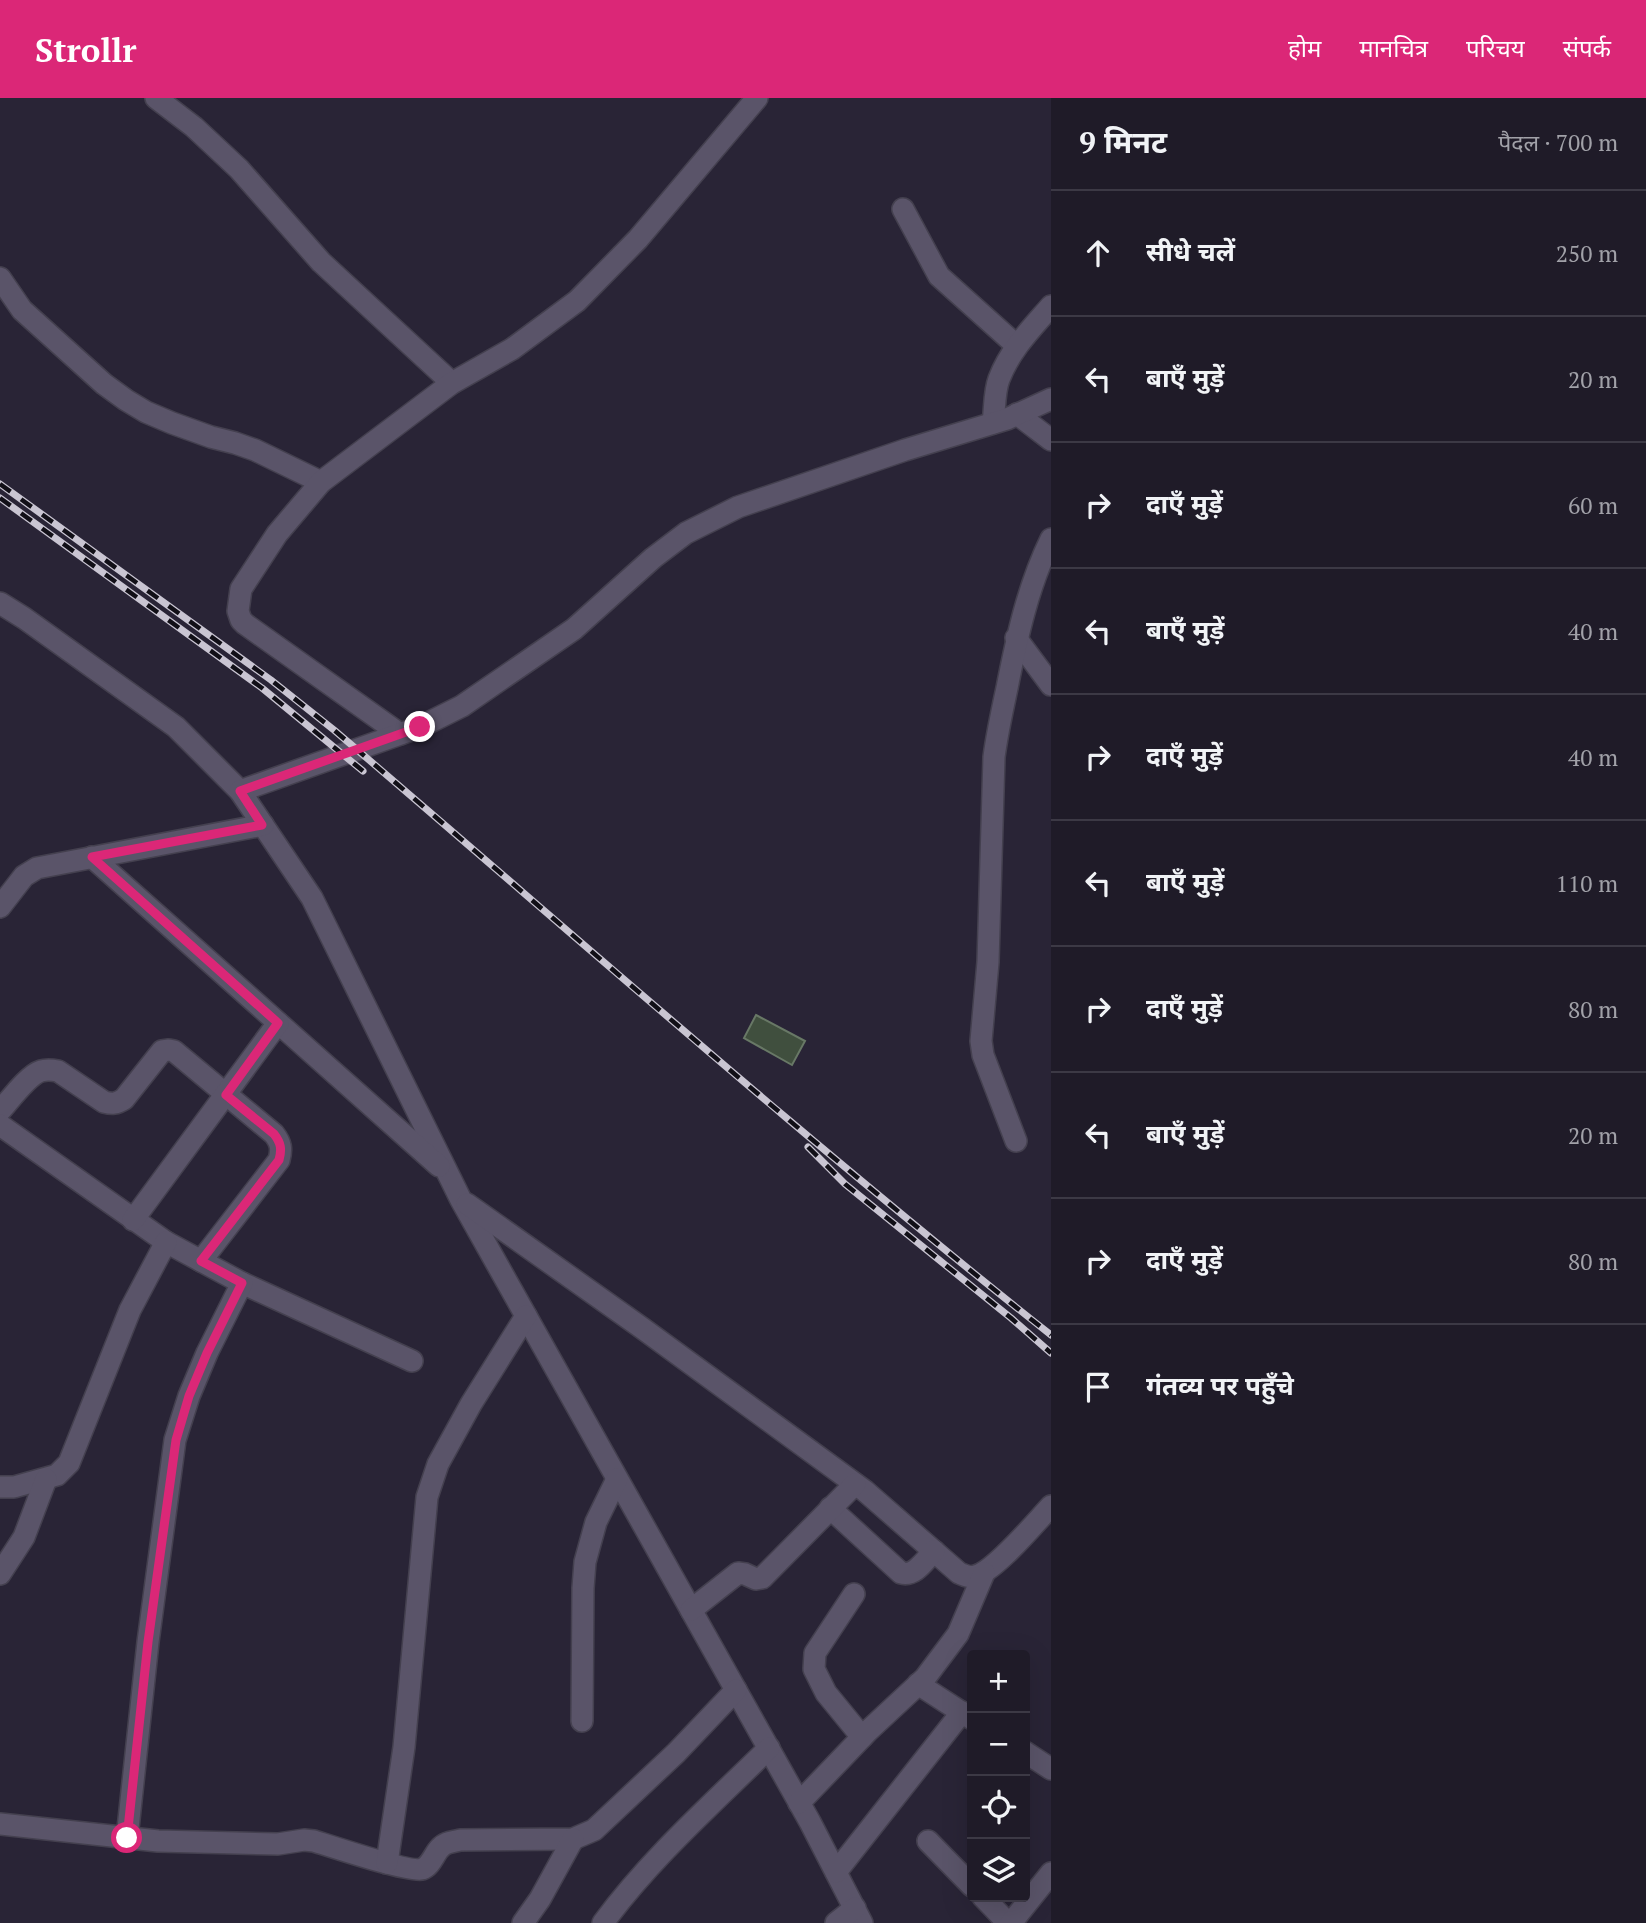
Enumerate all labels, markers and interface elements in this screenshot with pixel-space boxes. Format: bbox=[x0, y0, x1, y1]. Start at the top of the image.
text: Strollr bbox=[35, 28, 137, 71]
text: होम bbox=[1288, 32, 1321, 64]
text: मानचित्र bbox=[1359, 32, 1428, 64]
text: परिचय bbox=[1466, 32, 1525, 64]
text: संपर्क bbox=[1563, 32, 1611, 64]
text: 9 मिनट bbox=[1079, 122, 1167, 162]
text: पैदल · 700 m bbox=[1498, 127, 1618, 158]
icon: ahead bbox=[1079, 234, 1117, 272]
text: सीधे चलें bbox=[1146, 234, 1235, 268]
text: 250 m bbox=[1556, 238, 1618, 269]
icon: left bbox=[1079, 360, 1117, 398]
text: बाएँ मुड़ें bbox=[1146, 360, 1224, 394]
text: 20 m bbox=[1568, 364, 1618, 395]
icon: right bbox=[1079, 486, 1117, 524]
text: दाएँ मुड़ें bbox=[1146, 486, 1223, 520]
text: 60 m bbox=[1568, 490, 1618, 521]
icon: left bbox=[1079, 612, 1117, 650]
text: बाएँ मुड़ें bbox=[1146, 612, 1224, 646]
text: 40 m bbox=[1568, 616, 1618, 647]
route end bbox=[404, 711, 435, 742]
icon: right bbox=[1079, 738, 1117, 776]
text: दाएँ मुड़ें bbox=[1146, 738, 1223, 772]
text: 40 m bbox=[1568, 742, 1618, 773]
icon: left bbox=[1079, 864, 1117, 902]
text: बाएँ मुड़ें bbox=[1146, 864, 1224, 898]
text: 110 m bbox=[1556, 868, 1618, 899]
icon: right bbox=[1079, 990, 1117, 1028]
text: दाएँ मुड़ें bbox=[1146, 990, 1223, 1024]
text: 80 m bbox=[1568, 994, 1618, 1025]
icon: left bbox=[1079, 1116, 1117, 1154]
text: बाएँ मुड़ें bbox=[1146, 1116, 1224, 1150]
text: 20 m bbox=[1568, 1120, 1618, 1151]
icon: right bbox=[1079, 1242, 1117, 1280]
text: दाएँ मुड़ें bbox=[1146, 1242, 1223, 1276]
text: 80 m bbox=[1568, 1246, 1618, 1277]
icon: arrive bbox=[1079, 1368, 1117, 1406]
text: गंतव्य पर पहुँचे bbox=[1146, 1368, 1294, 1402]
map controls bbox=[967, 1650, 1030, 1902]
button: + bbox=[967, 1650, 1030, 1713]
button: − bbox=[967, 1713, 1030, 1776]
button: locate bbox=[967, 1776, 1030, 1839]
route start bbox=[111, 1822, 142, 1853]
button: layers bbox=[967, 1839, 1030, 1902]

